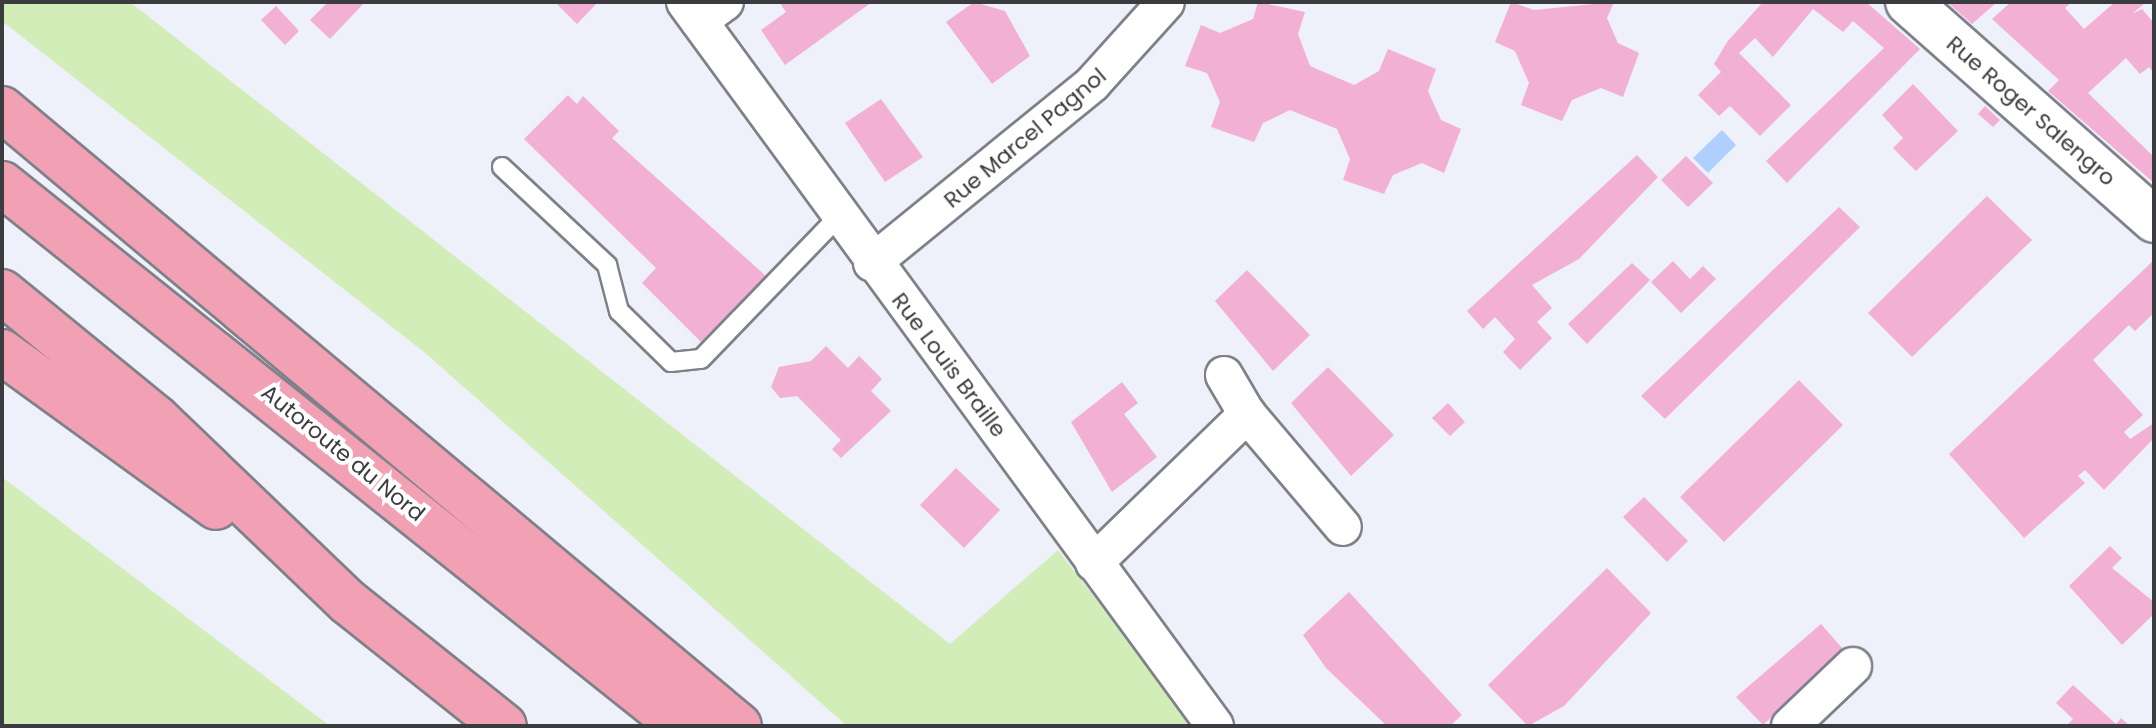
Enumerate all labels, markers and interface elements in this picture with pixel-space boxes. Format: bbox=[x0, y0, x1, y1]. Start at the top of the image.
street label: Rue Roger Salengro bbox=[1941, 30, 2121, 192]
street label: Rue Marcel Pagnol bbox=[939, 63, 1111, 213]
street label: Rue Louis Braille bbox=[886, 288, 1012, 442]
street label: Autoroute du Nord bbox=[256, 379, 430, 527]

